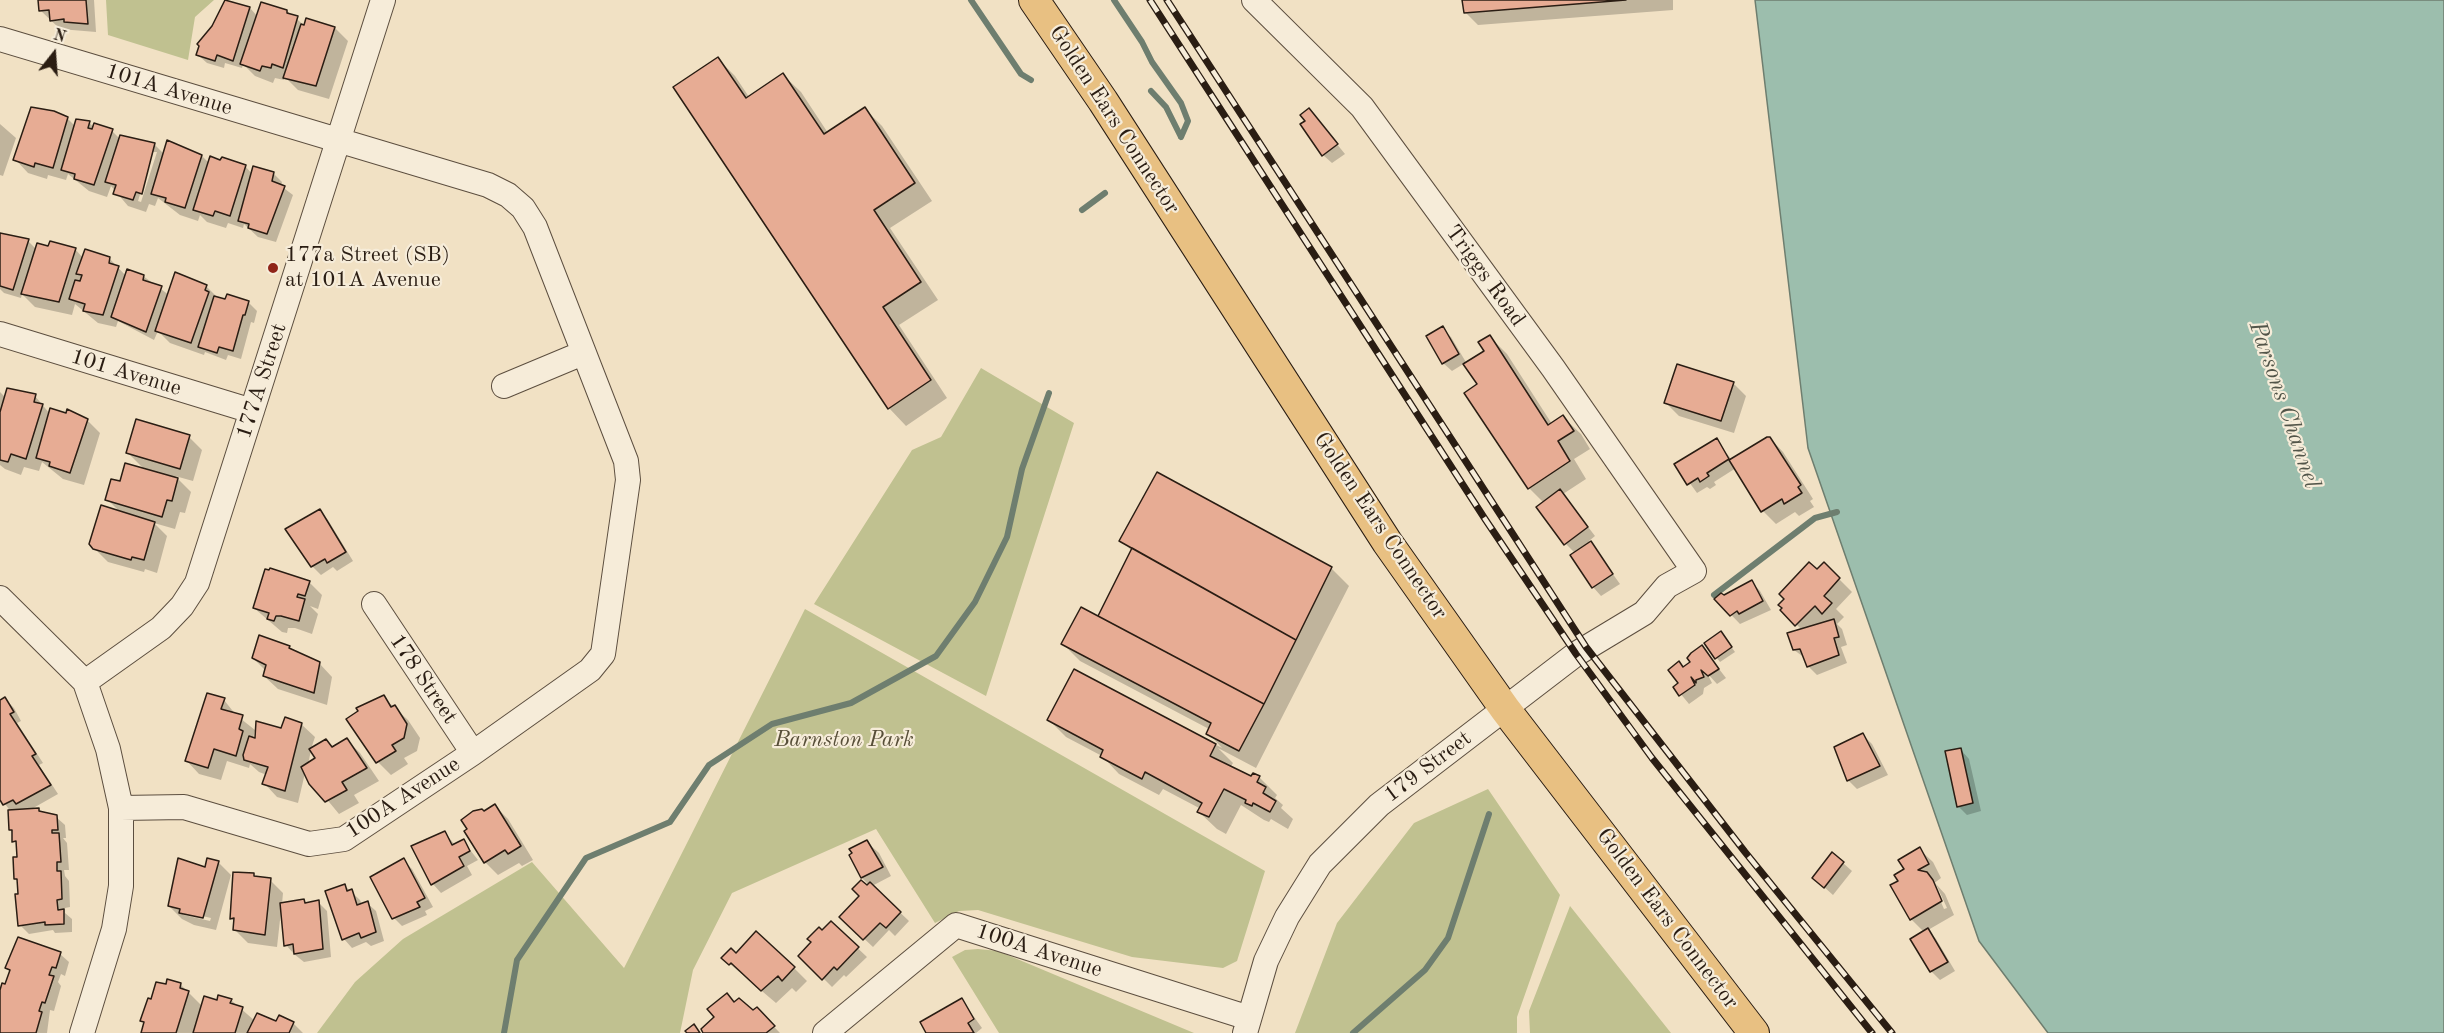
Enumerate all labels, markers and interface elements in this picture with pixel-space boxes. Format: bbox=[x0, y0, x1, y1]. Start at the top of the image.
street label: Golden Ears Connector bbox=[1043, 21, 1185, 219]
north arrow bbox=[24, 24, 84, 84]
text: N bbox=[51, 27, 67, 46]
street label: 101A Avenue bbox=[102, 58, 236, 122]
street label: Triggs Road bbox=[1439, 220, 1531, 332]
place label: 177a Street (SB) at 101A Avenue bbox=[285, 242, 450, 294]
marker: 177a Street (SB) at 101A Avenue bbox=[266, 261, 280, 275]
water label: Parsons Channel bbox=[2242, 318, 2326, 492]
street label: 177A Street bbox=[231, 320, 293, 442]
street label: 101 Avenue bbox=[67, 344, 185, 402]
street label: Golden Ears Connector bbox=[1308, 427, 1452, 625]
street label: 178 Street bbox=[383, 629, 463, 729]
street label: 179 Street bbox=[1379, 726, 1477, 808]
park label: Barnston Park bbox=[774, 727, 914, 753]
street label: 100A Avenue bbox=[341, 751, 465, 845]
street label: Golden Ears Connector bbox=[1590, 823, 1744, 1015]
street label: 100A Avenue bbox=[973, 918, 1105, 984]

